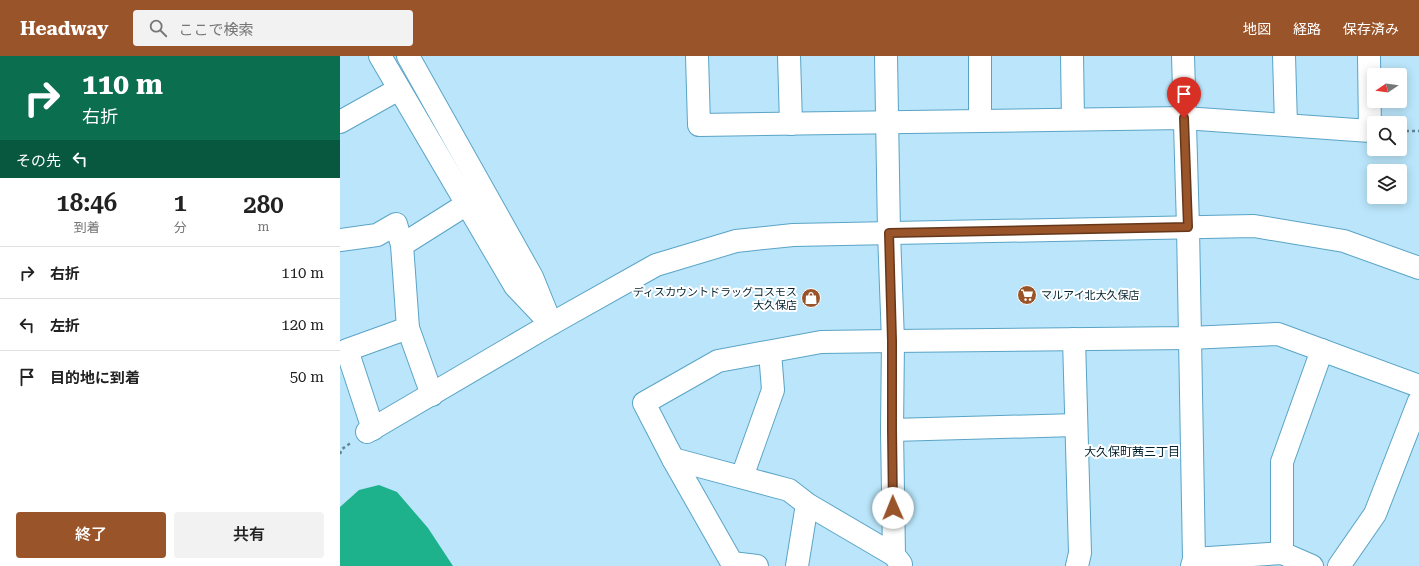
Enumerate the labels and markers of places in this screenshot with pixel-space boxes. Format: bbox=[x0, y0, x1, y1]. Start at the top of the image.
pin bbox=[1167, 77, 1201, 118]
supermarket icon: マルアイ北大久保店 bbox=[1016, 284, 1038, 306]
place label: ディスカウントドラッグコスモス 大久保店 bbox=[633, 286, 797, 312]
shop icon: ディスカウントドラッグコスモス 大久保店 bbox=[800, 287, 822, 309]
place label: マルアイ北大久保店 bbox=[1041, 289, 1139, 302]

